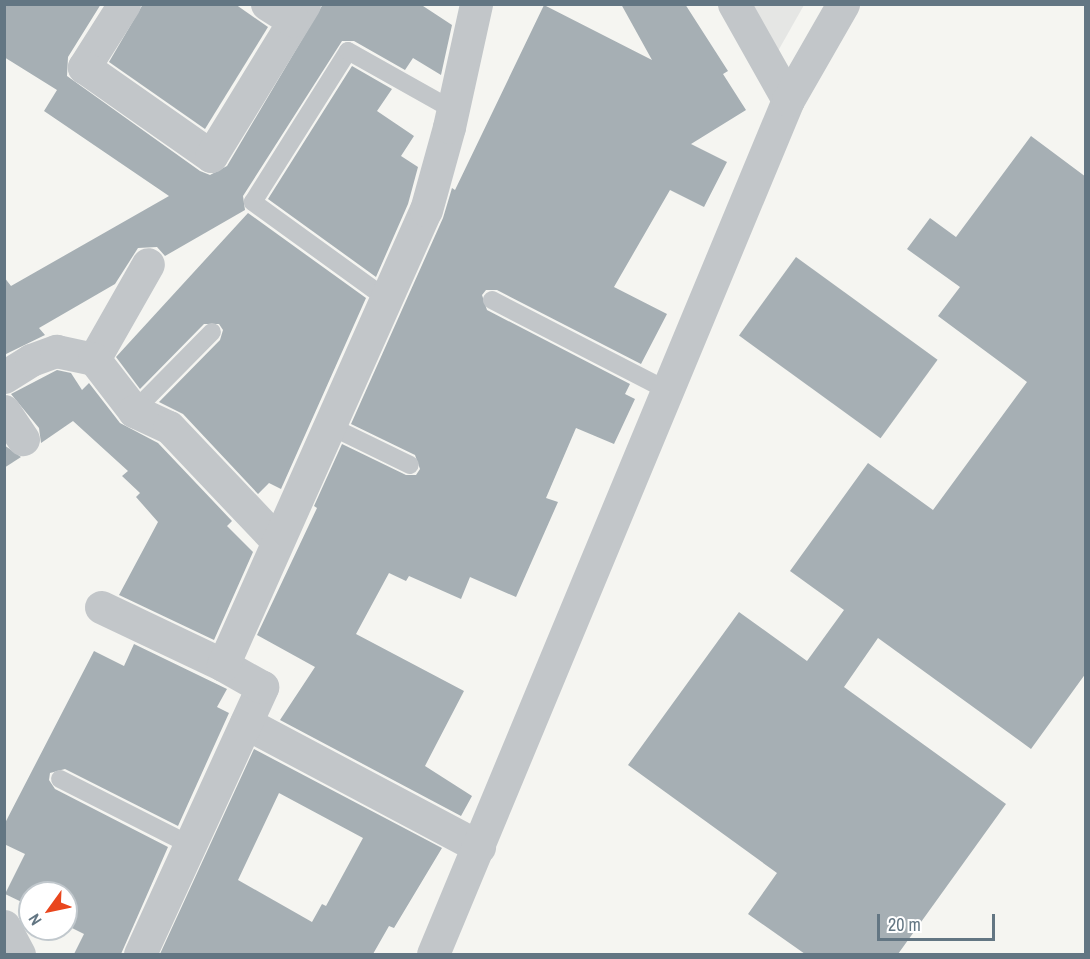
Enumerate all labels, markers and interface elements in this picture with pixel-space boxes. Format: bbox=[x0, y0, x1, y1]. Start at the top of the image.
north arrow bbox=[18, 881, 78, 941]
scale bar bbox=[880, 902, 998, 940]
text: N bbox=[23, 910, 46, 930]
text: 20 m bbox=[888, 912, 921, 937]

